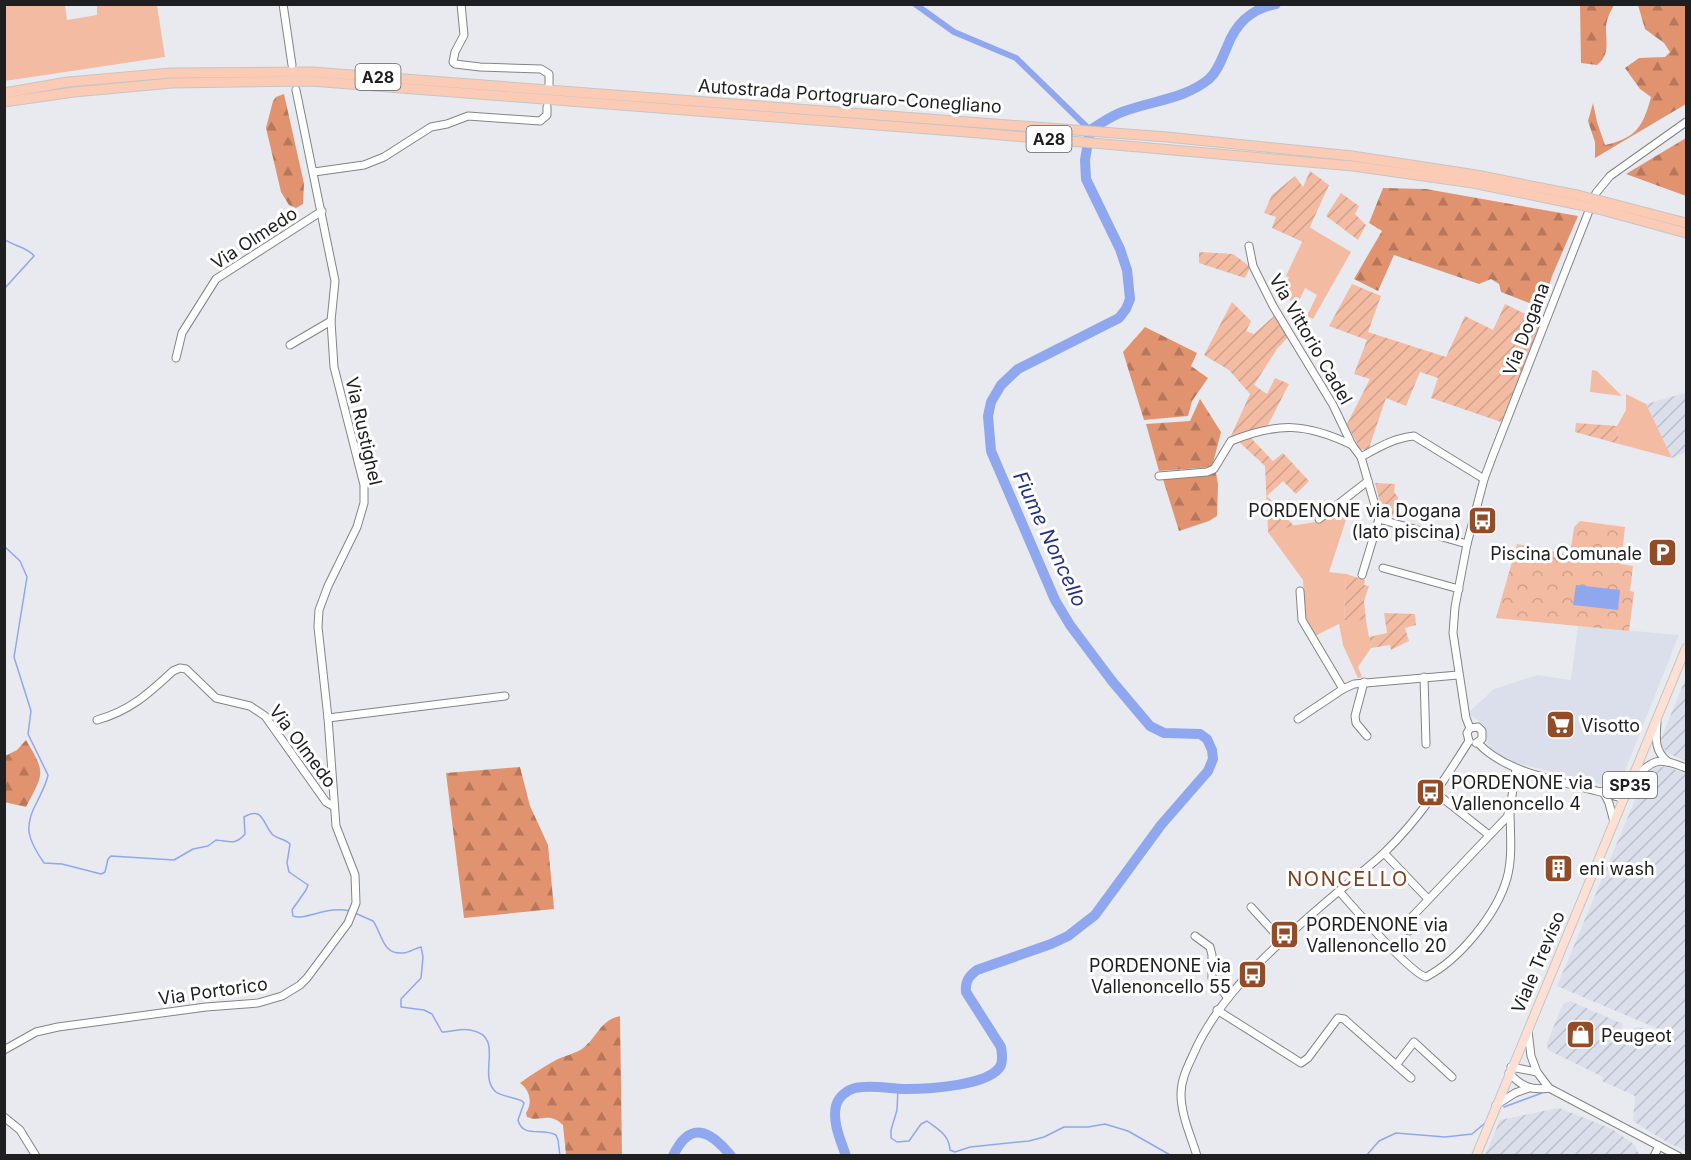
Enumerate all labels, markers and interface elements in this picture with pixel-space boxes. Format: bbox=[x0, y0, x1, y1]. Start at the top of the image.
road number: A28 bbox=[356, 64, 400, 90]
street label: Autostrada Portogruaro-Conegliano bbox=[697, 75, 1003, 117]
road number: A28 bbox=[1026, 126, 1072, 152]
street label: Via Olmedo bbox=[207, 202, 301, 274]
street label: Via Vittorio Cadel bbox=[1265, 270, 1357, 408]
street label: Via Dogana bbox=[1499, 280, 1553, 378]
street label: Via Rustighel bbox=[341, 375, 387, 487]
water label: Fiume Noncello bbox=[1008, 467, 1092, 611]
place label: PORDENONE via Dogana (lato piscina) bbox=[1248, 500, 1461, 542]
bus stop icon: PORDENONE via Dogana (lato piscina) bbox=[1466, 504, 1498, 536]
parking icon: Piscina Comunale bbox=[1647, 537, 1679, 569]
place label: Piscina Comunale bbox=[1490, 543, 1642, 564]
street label: Via Olmedo bbox=[265, 700, 341, 792]
supermarket icon: Visotto bbox=[1544, 709, 1576, 741]
place label: Visotto bbox=[1581, 715, 1640, 736]
place label: PORDENONE via Vallenoncello 4 bbox=[1451, 772, 1593, 814]
road number: SP35 bbox=[1603, 772, 1657, 798]
bus stop icon: PORDENONE via Vallenoncello 4 bbox=[1414, 776, 1446, 808]
building icon: eni wash bbox=[1542, 852, 1574, 884]
place label: eni wash bbox=[1579, 858, 1655, 879]
district label: NONCELLO bbox=[1287, 867, 1409, 891]
street label: Viale Treviso bbox=[1507, 908, 1569, 1016]
place label: PORDENONE via Vallenoncello 20 bbox=[1306, 914, 1448, 956]
bus stop icon: PORDENONE via Vallenoncello 20 bbox=[1269, 918, 1301, 950]
place label: PORDENONE via Vallenoncello 55 bbox=[1089, 955, 1231, 997]
bus stop icon: PORDENONE via Vallenoncello 55 bbox=[1236, 959, 1268, 991]
street label: Via Portorico bbox=[157, 973, 269, 1009]
shop icon: Peugeot bbox=[1564, 1019, 1596, 1051]
place label: Peugeot bbox=[1601, 1025, 1672, 1046]

